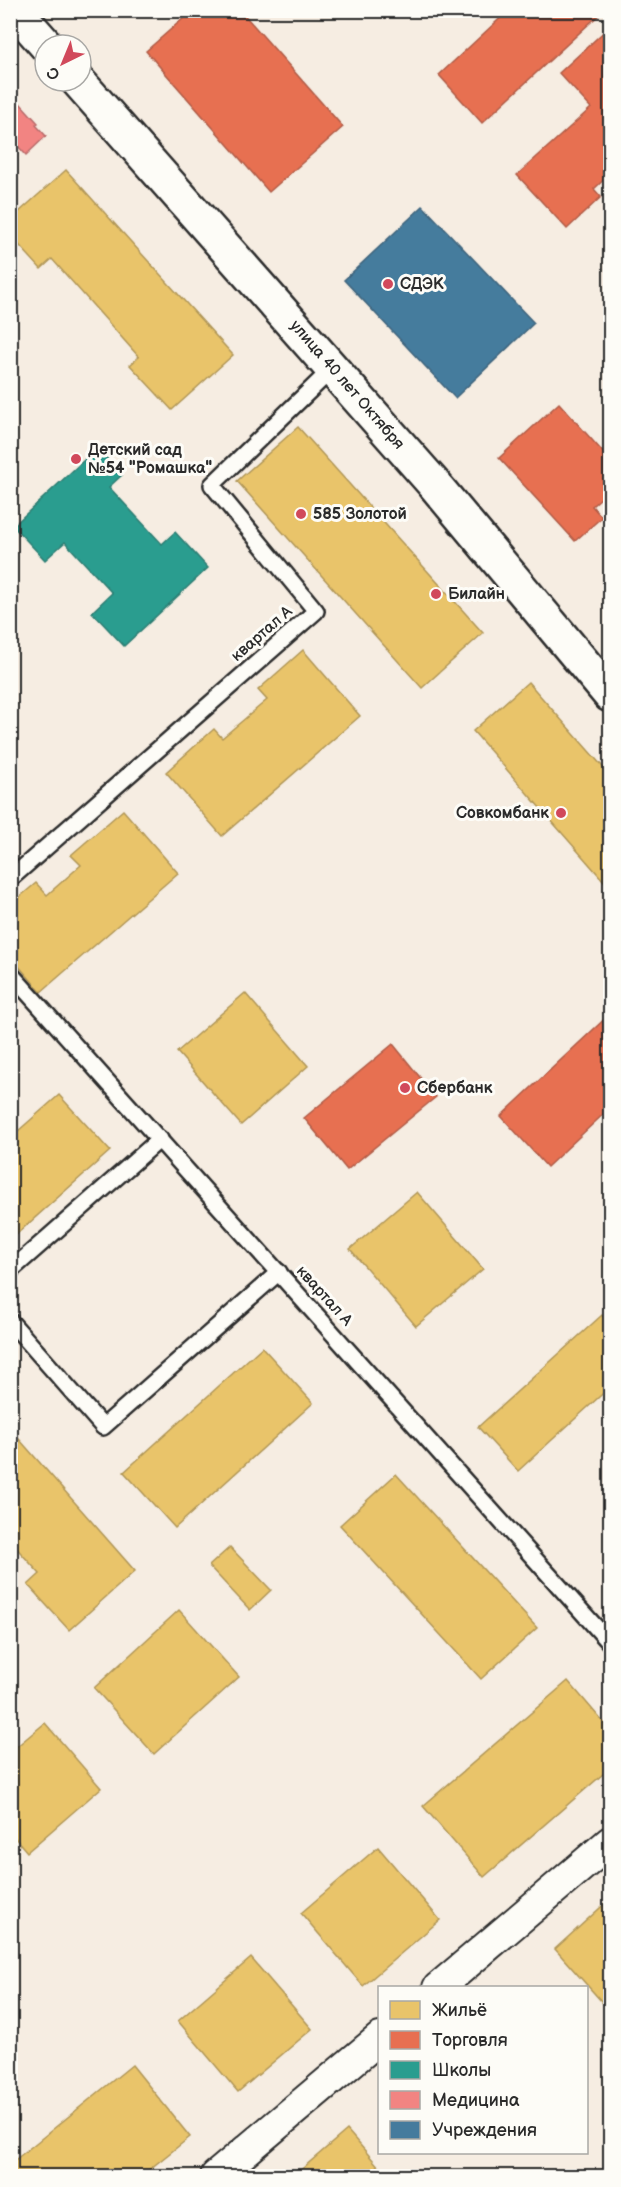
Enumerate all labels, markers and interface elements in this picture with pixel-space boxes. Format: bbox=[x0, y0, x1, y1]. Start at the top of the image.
north arrow bbox=[33, 33, 93, 93]
text: С bbox=[43, 62, 64, 84]
place label: СДЭК bbox=[400, 275, 444, 294]
marker: СДЭК bbox=[381, 277, 395, 291]
street label: улица 40 лет Октября bbox=[286, 317, 408, 454]
place label: Детский сад №54 "Ромашка" bbox=[88, 441, 212, 478]
marker: Детский сад №54 "Ромашка" bbox=[69, 452, 83, 466]
place label: 585 Золотой bbox=[313, 505, 407, 524]
marker: 585 Золотой bbox=[294, 507, 308, 521]
place label: Билайн bbox=[448, 585, 505, 604]
marker: Билайн bbox=[429, 587, 443, 601]
street label: квартал А bbox=[228, 602, 297, 666]
place label: Совкомбанк bbox=[456, 804, 549, 823]
marker: Совкомбанк bbox=[554, 806, 568, 820]
place label: Сбербанк bbox=[417, 1079, 493, 1098]
marker: Сбербанк bbox=[398, 1081, 412, 1095]
street label: квартал А bbox=[292, 1262, 356, 1330]
legend bbox=[378, 1986, 588, 2154]
text: Жильё bbox=[432, 2000, 487, 2021]
text: Торговля bbox=[432, 2030, 508, 2051]
text: Школы bbox=[432, 2060, 491, 2081]
text: Медицина bbox=[432, 2090, 520, 2111]
text: Учреждения bbox=[432, 2120, 537, 2141]

